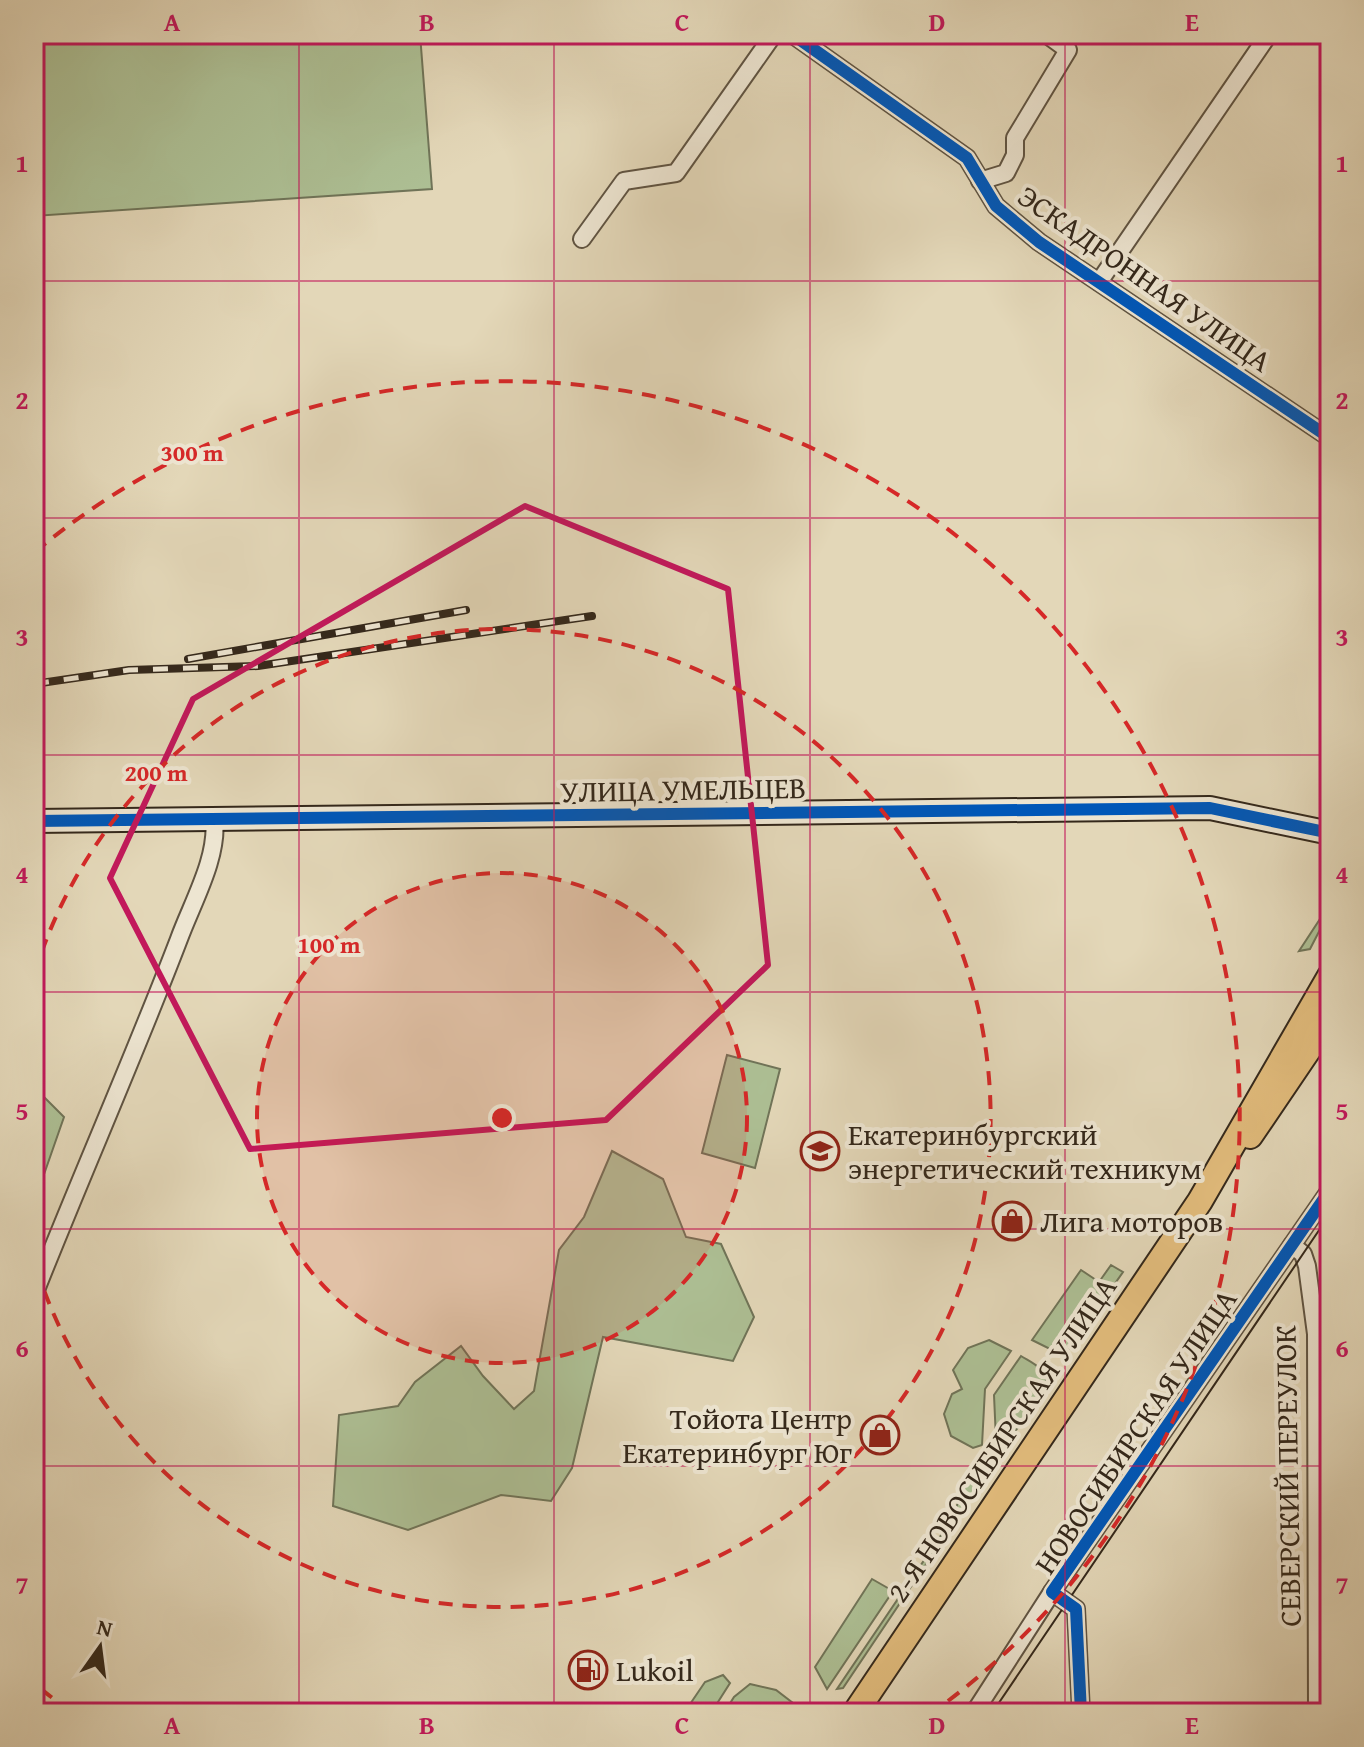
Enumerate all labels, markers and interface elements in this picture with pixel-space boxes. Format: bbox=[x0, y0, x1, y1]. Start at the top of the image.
text: A bbox=[164, 2, 181, 41]
text: B bbox=[419, 2, 435, 41]
text: C bbox=[675, 2, 689, 41]
text: D bbox=[929, 2, 945, 41]
text: E bbox=[1185, 2, 1199, 41]
text: 1 bbox=[15, 143, 29, 182]
text: 1 bbox=[1335, 143, 1349, 182]
street label: ЭСКАДРОННАЯ УЛИЦА bbox=[1009, 174, 1281, 382]
text: 2 bbox=[15, 380, 29, 419]
text: 2 bbox=[1335, 380, 1349, 419]
text: 300 m bbox=[160, 435, 224, 470]
text: 3 bbox=[15, 617, 29, 656]
text: 3 bbox=[1335, 617, 1349, 656]
text: 200 m bbox=[124, 755, 188, 790]
street label: УЛИЦА УМЕЛЬЦЕВ bbox=[560, 765, 806, 813]
text: 4 bbox=[15, 854, 29, 893]
text: 4 bbox=[1335, 854, 1349, 893]
text: 100 m bbox=[297, 927, 361, 962]
text: 5 bbox=[15, 1091, 29, 1130]
text: 5 bbox=[1335, 1091, 1349, 1130]
centre of rings bbox=[488, 1104, 516, 1132]
place label: Екатеринбургский энергетический техникум bbox=[848, 1112, 1202, 1190]
school or university icon: Екатеринбургский энергетический техникум bbox=[799, 1130, 841, 1172]
place label: Лига моторов bbox=[1040, 1199, 1223, 1243]
shop icon: Лига моторов bbox=[991, 1200, 1033, 1242]
street label: 2-Я НОВОСИБИРСКАЯ УЛИЦА bbox=[875, 1267, 1127, 1611]
street label: НОВОСИБИРСКАЯ УЛИЦА bbox=[1023, 1280, 1247, 1582]
street label: СЕВЕРСКИЙ ПЕРЕУЛОК bbox=[1262, 1324, 1312, 1627]
text: 6 bbox=[15, 1328, 29, 1367]
text: 6 bbox=[1335, 1328, 1349, 1367]
place label: Тойота Центр Екатеринбург Юг bbox=[622, 1396, 852, 1474]
shop icon: Тойота Центр Екатеринбург Юг bbox=[859, 1414, 901, 1456]
text: 7 bbox=[15, 1565, 29, 1604]
text: 7 bbox=[1335, 1565, 1349, 1604]
north arrow bbox=[60, 1607, 140, 1687]
text: N bbox=[94, 1610, 116, 1645]
place label: Lukoil bbox=[616, 1648, 694, 1692]
fuel station icon: Lukoil bbox=[567, 1649, 609, 1691]
text: A bbox=[164, 1705, 181, 1744]
text: B bbox=[419, 1705, 435, 1744]
text: C bbox=[675, 1705, 689, 1744]
text: D bbox=[929, 1705, 945, 1744]
text: E bbox=[1185, 1705, 1199, 1744]

